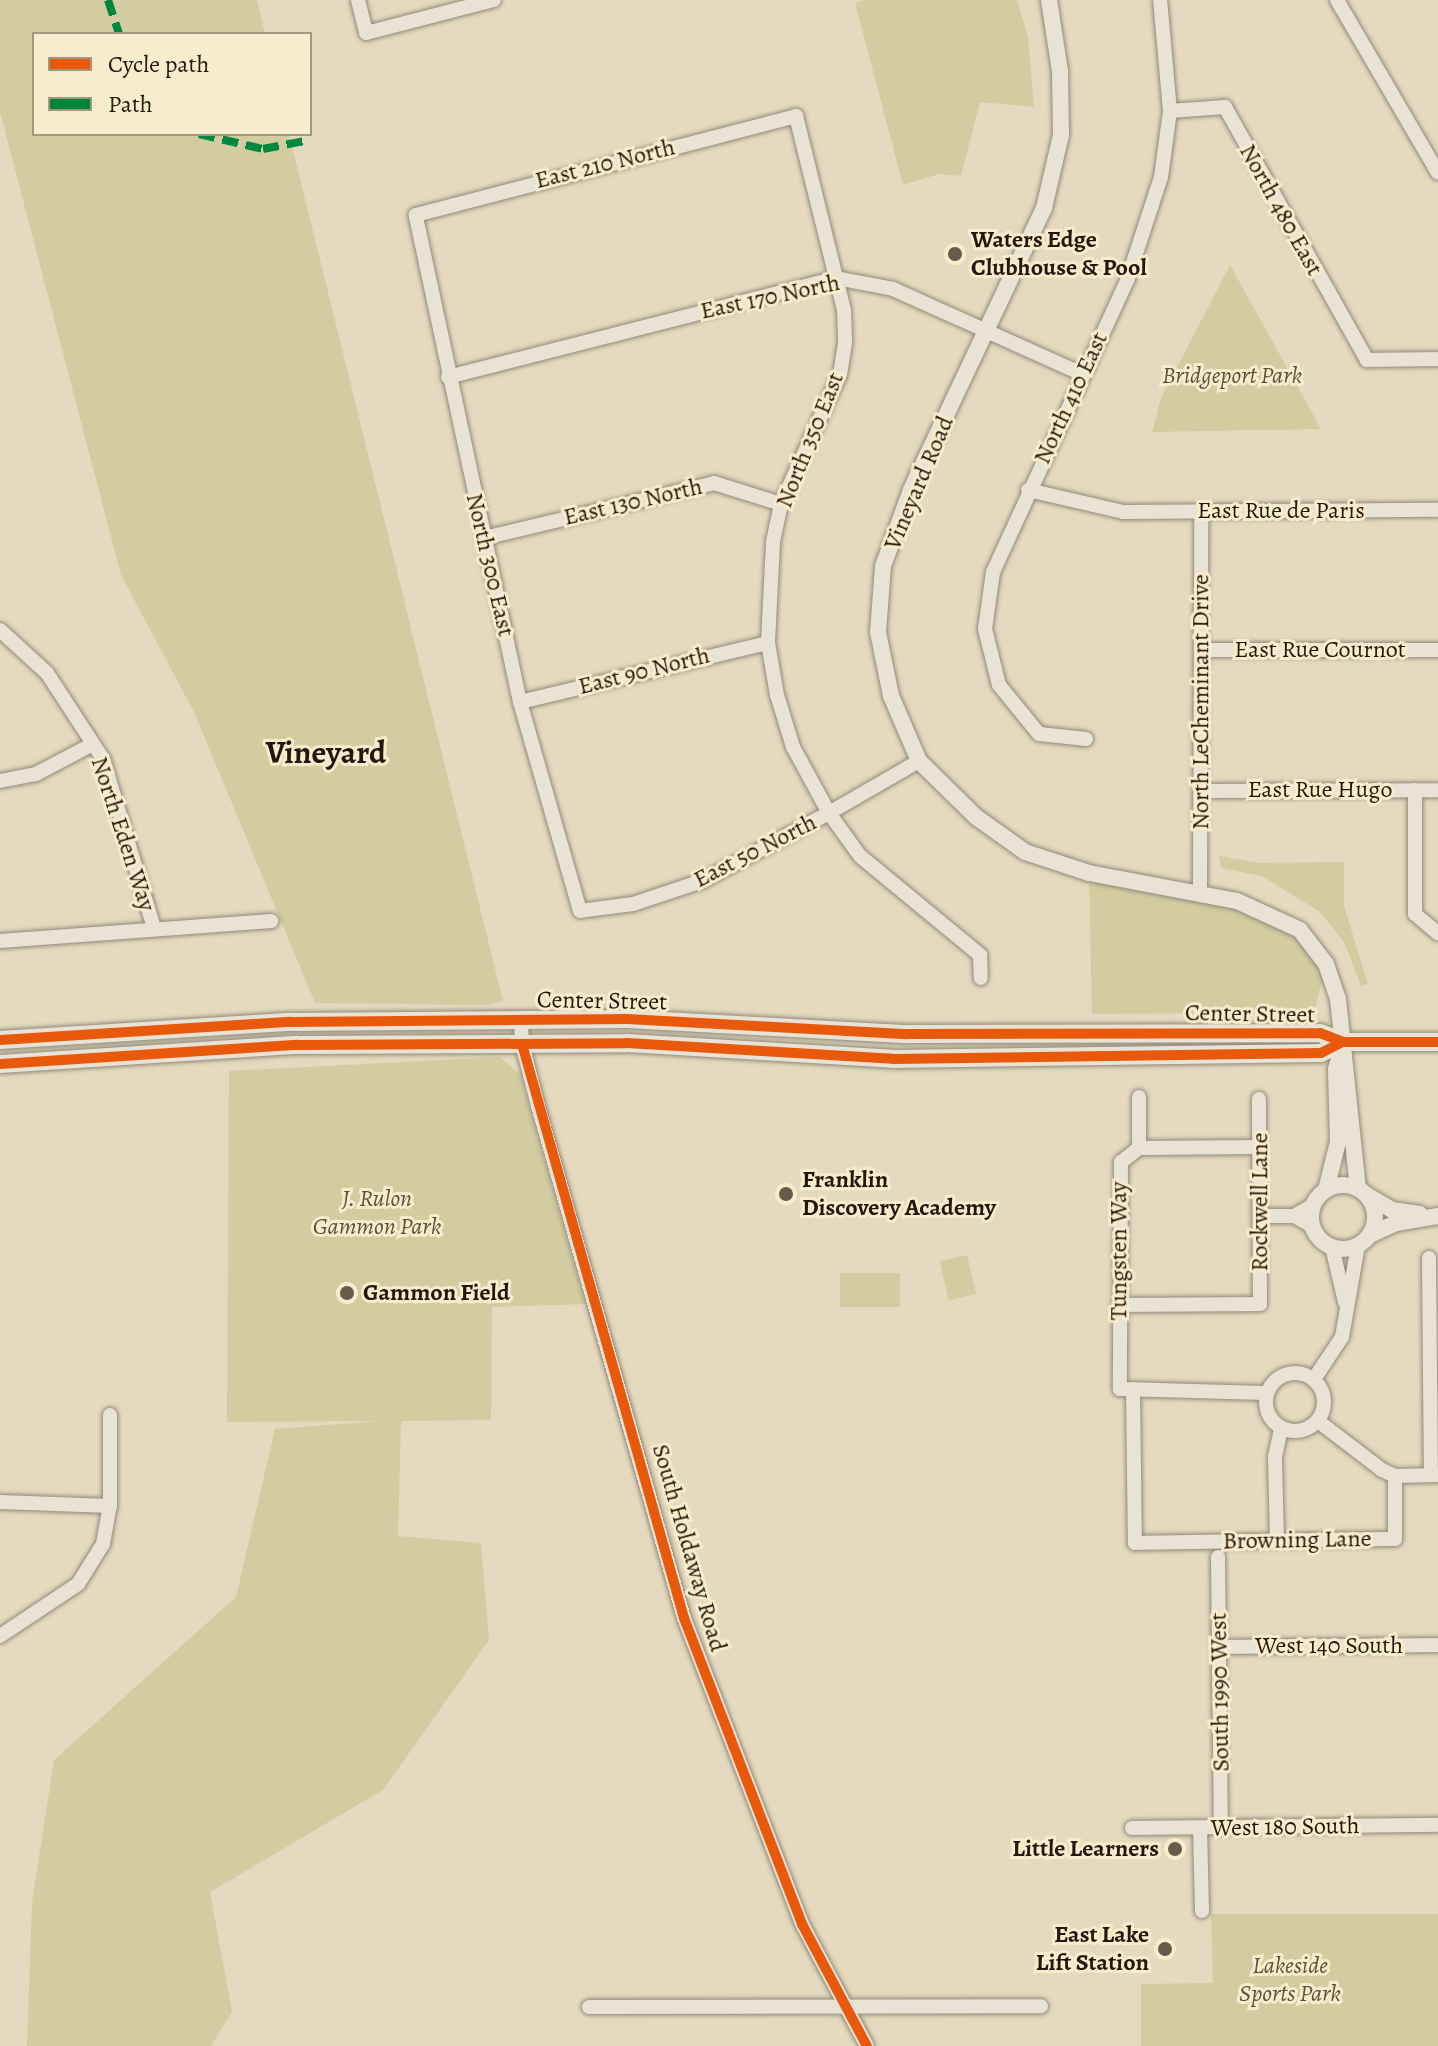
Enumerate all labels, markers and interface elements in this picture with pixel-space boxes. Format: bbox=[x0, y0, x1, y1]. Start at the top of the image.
legend bbox=[32, 32, 312, 136]
text: Cycle path bbox=[108, 48, 209, 80]
text: Path bbox=[108, 88, 153, 120]
street label: East 210 North bbox=[532, 133, 678, 195]
street label: North 480 East bbox=[1233, 139, 1329, 281]
place label: Waters Edge Clubhouse & Pool bbox=[971, 226, 1147, 282]
marker: Waters Edge Clubhouse & Pool bbox=[946, 245, 964, 263]
street label: East 170 North bbox=[698, 268, 842, 326]
street label: North 410 East bbox=[1028, 327, 1114, 469]
park label: Bridgeport Park bbox=[1162, 362, 1302, 390]
street label: North 350 East bbox=[770, 368, 850, 512]
street label: Vineyard Road bbox=[878, 412, 960, 554]
street label: East 130 North bbox=[561, 472, 705, 532]
street label: North 300 East bbox=[460, 491, 520, 639]
street label: East Rue de Paris bbox=[1197, 497, 1365, 525]
street label: North LeCheminant Drive bbox=[1187, 574, 1215, 830]
street label: East Rue Cournot bbox=[1234, 636, 1406, 664]
street label: East 90 North bbox=[575, 641, 713, 701]
district label: Vineyard bbox=[266, 733, 386, 771]
street label: North Eden Way bbox=[85, 753, 161, 915]
street label: East Rue Hugo bbox=[1248, 776, 1392, 804]
street label: East 50 North bbox=[689, 808, 821, 894]
street label: Center Street bbox=[537, 985, 667, 1017]
street label: Center Street bbox=[1185, 998, 1315, 1030]
street label: Rockwell Lane bbox=[1246, 1132, 1274, 1272]
place label: Franklin Discovery Academy bbox=[802, 1166, 996, 1222]
street label: Tungsten Way bbox=[1105, 1182, 1133, 1320]
park label: J. Rulon Gammon Park bbox=[313, 1185, 441, 1241]
marker: Franklin Discovery Academy bbox=[777, 1185, 795, 1203]
place label: Gammon Field bbox=[363, 1279, 510, 1307]
marker: Gammon Field bbox=[338, 1284, 356, 1302]
street label: South Holdaway Road bbox=[646, 1441, 732, 1655]
street label: Browning Lane bbox=[1222, 1524, 1372, 1556]
street label: South 1990 West bbox=[1204, 1612, 1236, 1772]
street label: West 140 South bbox=[1255, 1632, 1403, 1660]
street label: West 180 South bbox=[1210, 1811, 1360, 1843]
place label: Little Learners bbox=[1012, 1835, 1159, 1863]
marker: Little Learners bbox=[1166, 1840, 1184, 1858]
place label: East Lake Lift Station bbox=[1036, 1921, 1149, 1977]
marker: East Lake Lift Station bbox=[1156, 1940, 1174, 1958]
park label: Lakeside Sports Park bbox=[1239, 1952, 1341, 2008]

